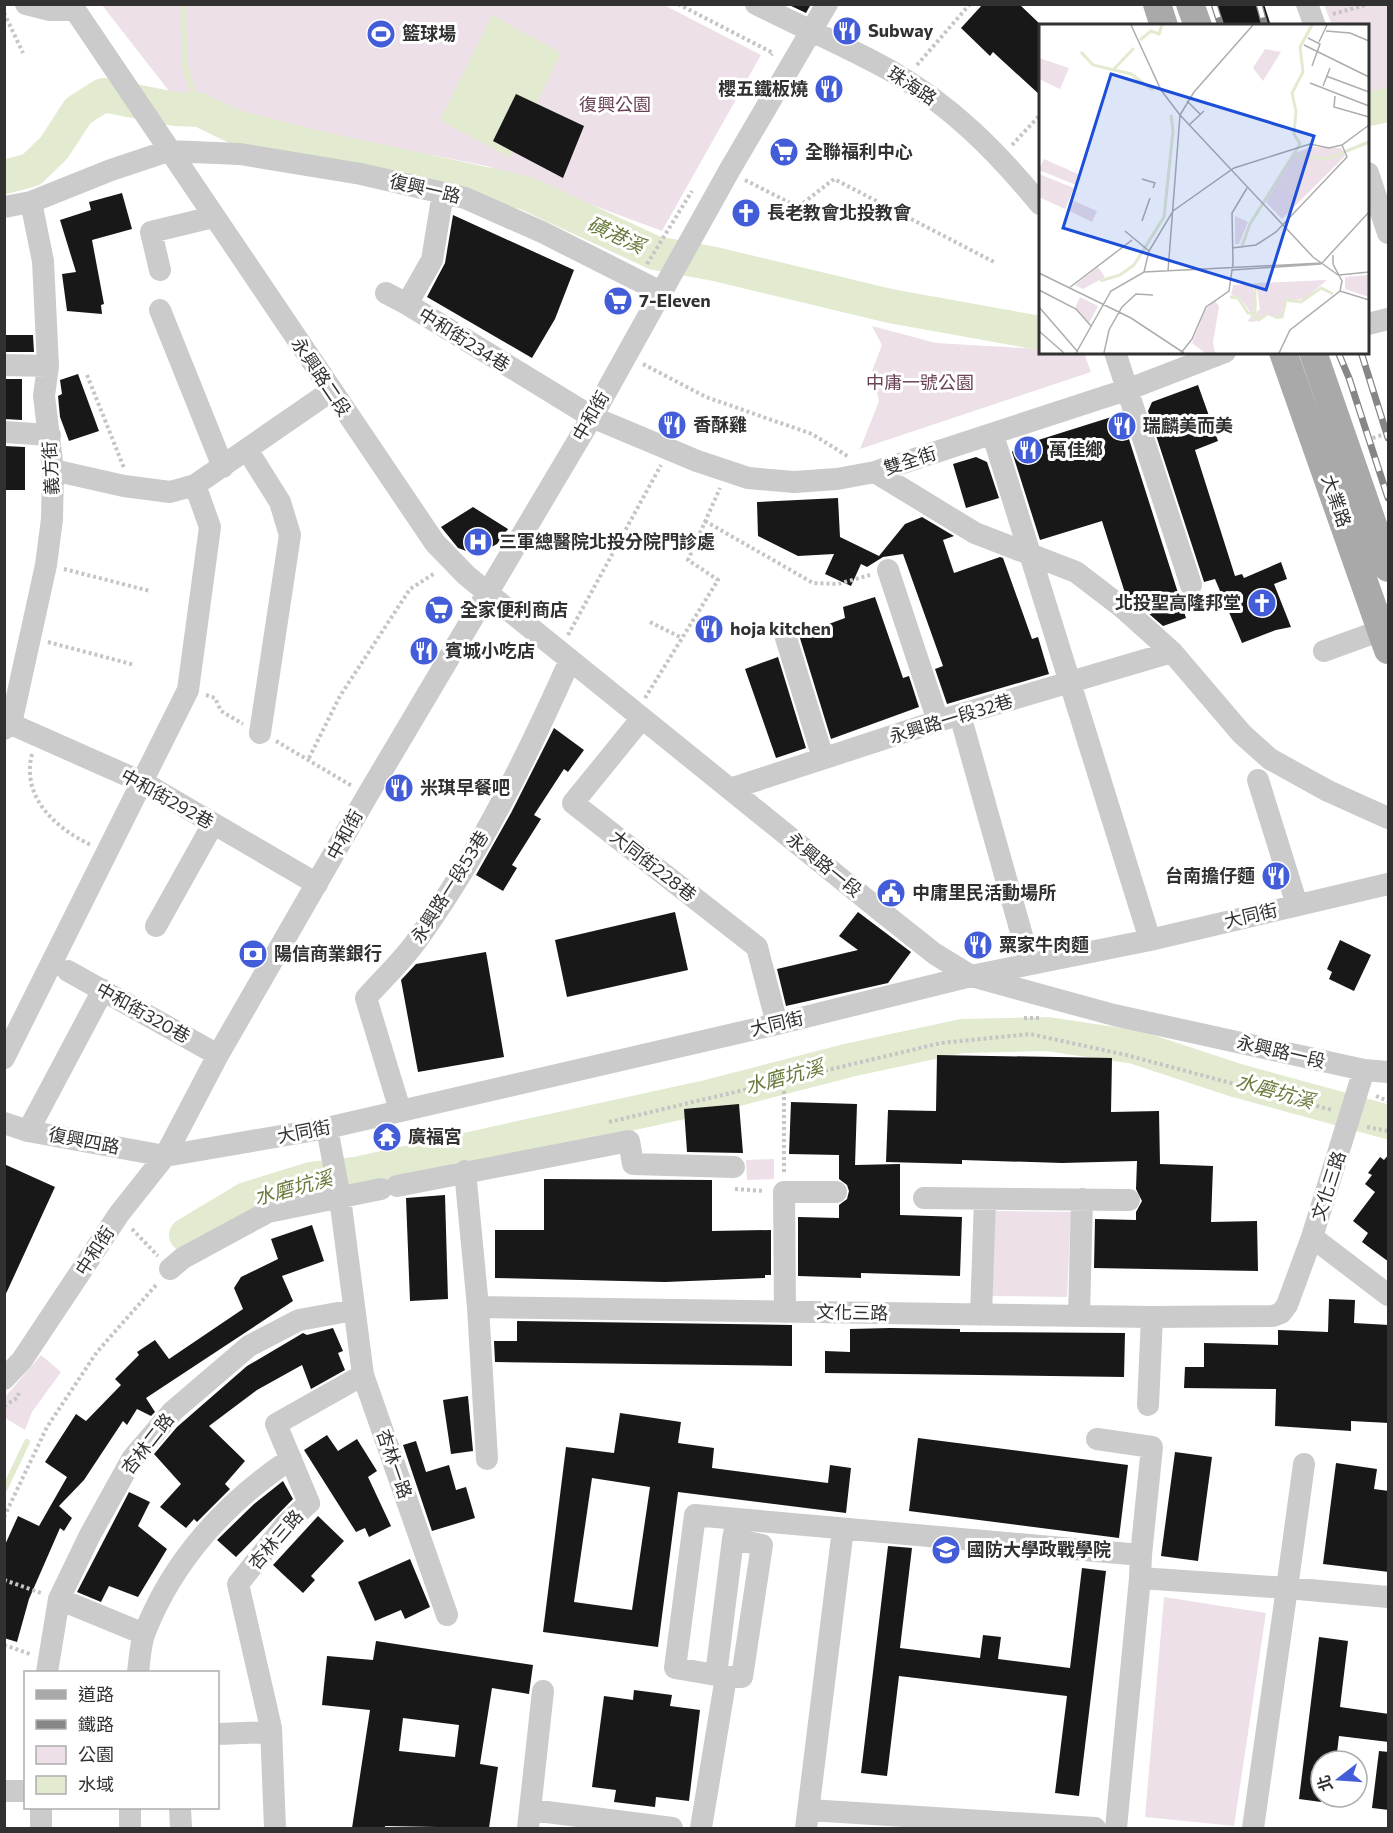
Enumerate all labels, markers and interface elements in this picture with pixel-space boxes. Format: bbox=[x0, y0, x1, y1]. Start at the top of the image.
restaurant icon: Subway bbox=[831, 15, 863, 47]
sports icon: 籃球場 bbox=[365, 18, 397, 50]
place label: Subway bbox=[868, 19, 933, 41]
place label: 籃球場 bbox=[402, 22, 456, 44]
inset map bbox=[1039, 24, 1369, 354]
street label: 珠海路 bbox=[884, 61, 941, 109]
restaurant icon: 櫻五鐵板燒 bbox=[813, 73, 845, 105]
place label: 櫻五鐵板燒 bbox=[718, 77, 808, 99]
park label: 復興公園 bbox=[579, 93, 651, 115]
supermarket icon: 全聯福利中心 bbox=[768, 136, 800, 168]
place label: 全聯福利中心 bbox=[805, 140, 913, 162]
street label: 復興一路 bbox=[388, 169, 463, 207]
church icon: 長老教會北投教會 bbox=[730, 197, 762, 229]
place label: 長老教會北投教會 bbox=[767, 201, 912, 223]
water label: 磺港溪 bbox=[584, 211, 651, 259]
supermarket icon: 7-Eleven bbox=[602, 285, 634, 317]
place label: 7-Eleven bbox=[639, 289, 711, 311]
street label: 中和街234巷 bbox=[415, 303, 514, 376]
street label: 永興路二段 bbox=[288, 333, 356, 420]
park label: 中庸一號公園 bbox=[866, 371, 974, 393]
street label: 中和街 bbox=[567, 387, 613, 444]
restaurant icon: 香酥雞 bbox=[656, 409, 688, 441]
restaurant icon: 瑞麟美而美 bbox=[1106, 410, 1138, 442]
place label: 香酥雞 bbox=[693, 413, 747, 435]
place label: 瑞麟美而美 bbox=[1143, 414, 1233, 436]
restaurant icon: 萬佳鄉 bbox=[1012, 434, 1044, 466]
place label: 萬佳鄉 bbox=[1049, 438, 1103, 460]
street label: 義方街 bbox=[38, 441, 62, 496]
street label: 雙全街 bbox=[881, 441, 939, 479]
street label: 大業路 bbox=[1318, 472, 1356, 530]
hospital icon: 三軍總醫院北投分院門診處 bbox=[462, 526, 494, 558]
place label: 三軍總醫院北投分院門診處 bbox=[499, 530, 715, 552]
church icon: 北投聖高隆邦堂 bbox=[1246, 587, 1278, 619]
place label: 北投聖高隆邦堂 bbox=[1115, 591, 1241, 613]
supermarket icon: 全家便利商店 bbox=[423, 594, 455, 626]
place label: 全家便利商店 bbox=[460, 598, 568, 620]
restaurant icon: hoja kitchen bbox=[693, 613, 725, 645]
place label: hoja kitchen bbox=[730, 617, 831, 639]
restaurant icon: 賓城小吃店 bbox=[408, 635, 440, 667]
place label: 賓城小吃店 bbox=[445, 639, 535, 661]
street label: 永興路一段32巷 bbox=[886, 689, 1015, 747]
street label: 中和街292巷 bbox=[117, 764, 218, 833]
restaurant icon: 米琪早餐吧 bbox=[383, 772, 415, 804]
place label: 米琪早餐吧 bbox=[420, 776, 510, 798]
street label: 中和街 bbox=[321, 806, 367, 863]
street label: 大同街228巷 bbox=[606, 825, 701, 906]
street label: 永興路一段53巷 bbox=[406, 826, 493, 947]
street label: 永興路一段 bbox=[783, 827, 867, 901]
restaurant icon: 台南擔仔麵 bbox=[1260, 860, 1292, 892]
place label: 台南擔仔麵 bbox=[1165, 864, 1255, 886]
public building icon: 中庸里民活動場所 bbox=[875, 877, 907, 909]
place label: 中庸里民活動場所 bbox=[912, 881, 1056, 903]
street label: 大同街 bbox=[1222, 898, 1280, 932]
restaurant icon: 粟家牛肉麵 bbox=[962, 929, 994, 961]
place label: 粟家牛肉麵 bbox=[999, 933, 1089, 955]
bank icon: 陽信商業銀行 bbox=[237, 938, 269, 970]
place label: 陽信商業銀行 bbox=[274, 942, 382, 964]
street label: 中和街320巷 bbox=[93, 977, 194, 1047]
street label: 大同街 bbox=[748, 1006, 806, 1040]
street label: 永興路一段 bbox=[1235, 1030, 1328, 1072]
water label: 水磨坑溪 bbox=[742, 1053, 828, 1098]
water label: 水磨坑溪 bbox=[1234, 1067, 1320, 1113]
street label: 大同街 bbox=[275, 1115, 332, 1147]
temple icon: 廣福宮 bbox=[371, 1121, 403, 1153]
street label: 復興四路 bbox=[47, 1122, 122, 1158]
place label: 廣福宮 bbox=[408, 1125, 462, 1147]
street label: 文化三路 bbox=[1306, 1148, 1350, 1223]
water label: 水磨坑溪 bbox=[251, 1164, 337, 1209]
street label: 中和街 bbox=[70, 1222, 118, 1279]
street label: 文化三路 bbox=[816, 1300, 888, 1324]
street label: 杏林二路 bbox=[116, 1408, 178, 1479]
street label: 杏林一路 bbox=[373, 1426, 417, 1501]
street label: 杏林三路 bbox=[243, 1505, 307, 1574]
school or university icon: 國防大學政戰學院 bbox=[930, 1534, 962, 1566]
place label: 國防大學政戰學院 bbox=[967, 1538, 1111, 1560]
legend bbox=[24, 1671, 219, 1809]
text: 道路 bbox=[78, 1683, 114, 1705]
text: 鐵路 bbox=[78, 1713, 114, 1735]
text: 公園 bbox=[78, 1743, 114, 1765]
north arrow bbox=[1309, 1749, 1369, 1809]
text: 水域 bbox=[78, 1773, 114, 1795]
text: 北 bbox=[1313, 1773, 1336, 1794]

